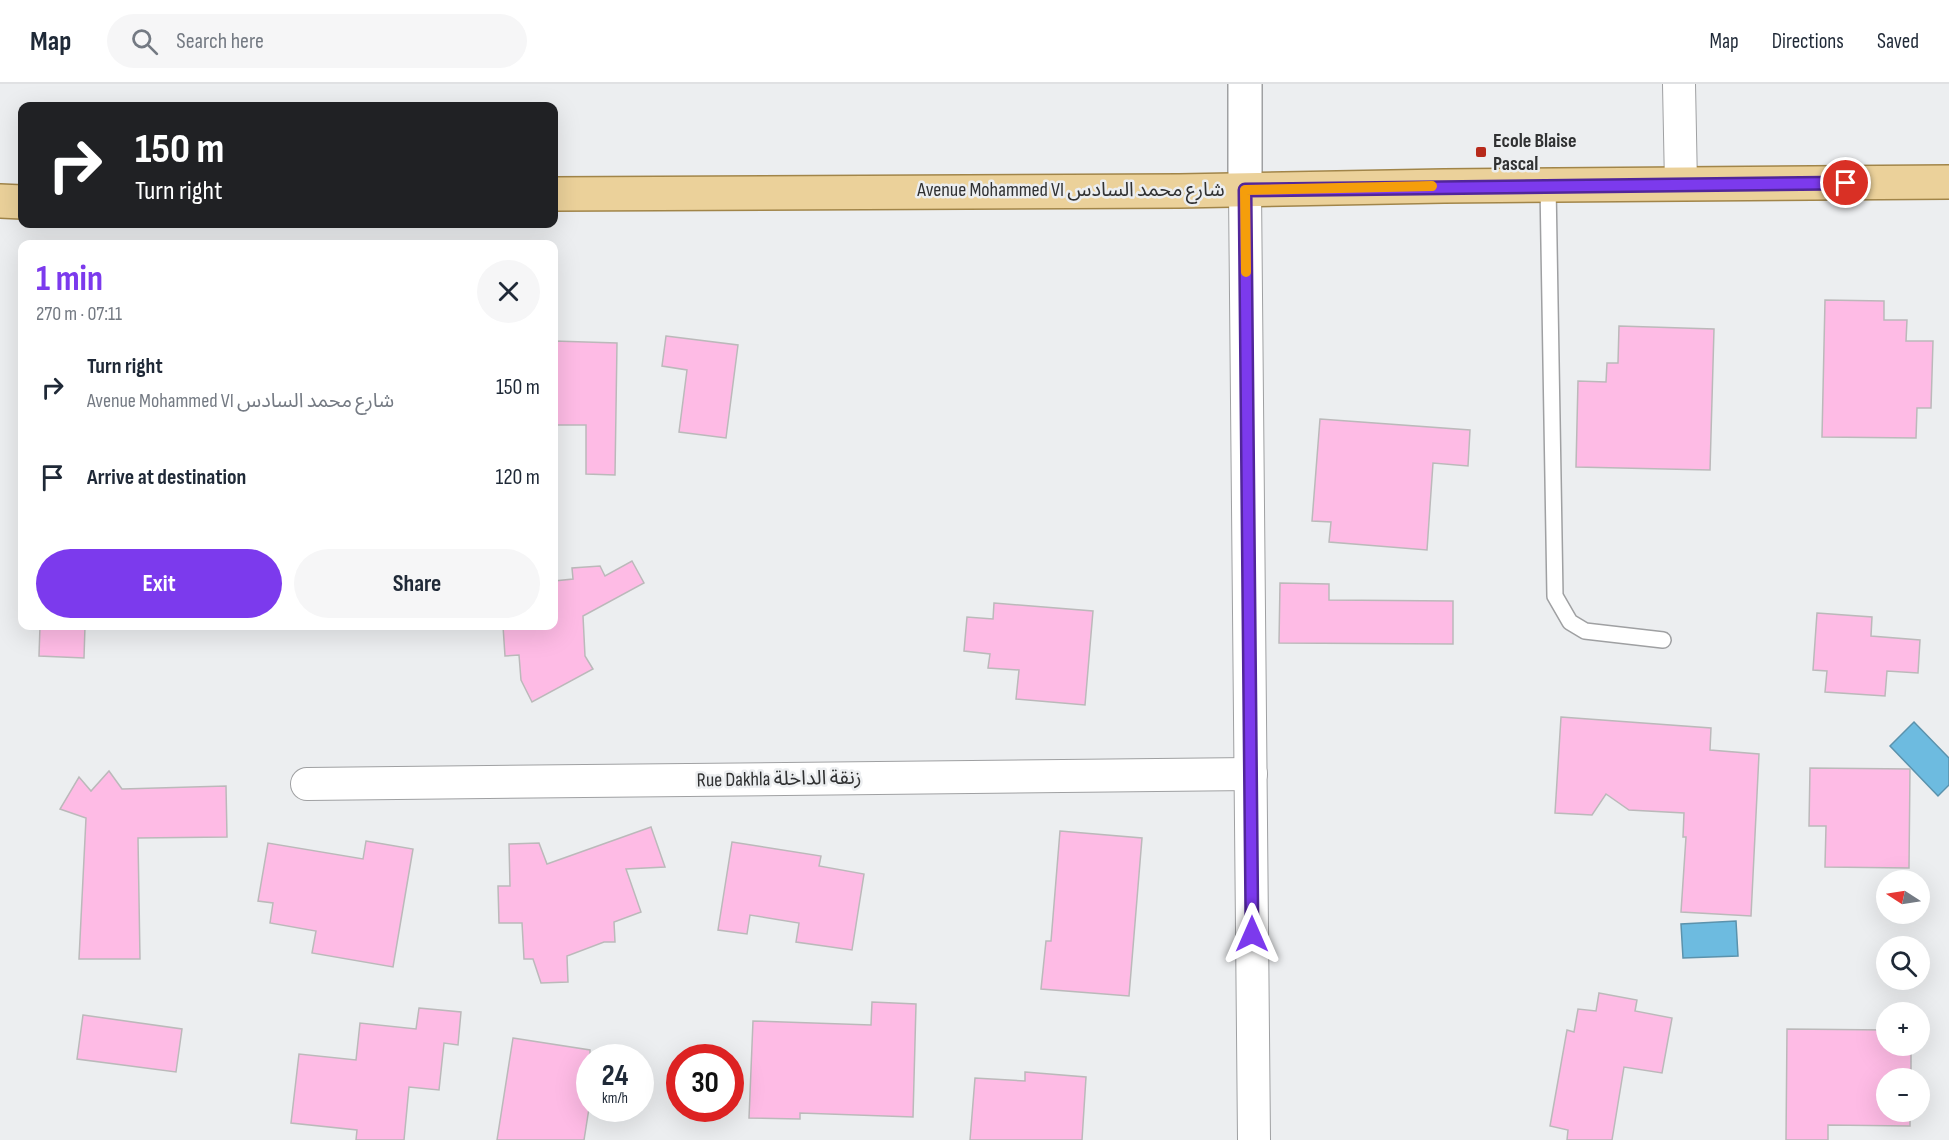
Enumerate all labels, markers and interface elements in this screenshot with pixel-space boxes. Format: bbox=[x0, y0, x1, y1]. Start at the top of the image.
search box bbox=[107, 14, 527, 68]
text: Map bbox=[30, 25, 71, 58]
icon: search bbox=[128, 25, 161, 58]
text: Search here bbox=[176, 28, 264, 55]
text: Map bbox=[1709, 29, 1739, 54]
text: Directions bbox=[1772, 29, 1844, 54]
text: Saved bbox=[1877, 29, 1919, 54]
text: 150 m bbox=[135, 124, 224, 175]
icon: right bbox=[36, 126, 114, 204]
place label: Ecole Blaise Pascal bbox=[1493, 129, 1576, 176]
marker: Ecole Blaise Pascal bbox=[1474, 145, 1488, 159]
pin bbox=[1820, 157, 1871, 208]
icon: arrive bbox=[1829, 166, 1862, 199]
text: Turn right bbox=[135, 175, 222, 207]
street label: Avenue Mohammed VI شارع محمد السادس bbox=[916, 178, 1225, 204]
text: 1 min bbox=[36, 258, 103, 301]
button: close bbox=[477, 260, 540, 323]
text: 270 m · 07:11 bbox=[36, 302, 122, 326]
text: Turn right bbox=[87, 353, 163, 380]
icon: right bbox=[36, 371, 69, 404]
text: 150 m bbox=[496, 374, 540, 401]
text: Avenue Mohammed VI شارع محمد السادس bbox=[87, 389, 394, 413]
icon: arrive bbox=[36, 461, 69, 494]
text: Arrive at destination bbox=[87, 464, 246, 491]
text: 120 m bbox=[496, 464, 540, 491]
button: Exit bbox=[36, 549, 282, 618]
button: Share bbox=[294, 549, 540, 618]
street label: Rue Dakhla زنقة الداخلة bbox=[696, 766, 862, 792]
north arrow bbox=[1876, 870, 1930, 924]
map controls bbox=[1876, 870, 1930, 1122]
position arrow bbox=[1220, 902, 1284, 966]
button: search bbox=[1876, 936, 1930, 990]
button: + bbox=[1876, 1002, 1930, 1056]
speed limit sign: 30 bbox=[666, 1044, 744, 1122]
text: 24 bbox=[602, 1058, 628, 1094]
button: − bbox=[1876, 1068, 1930, 1122]
text: km/h bbox=[602, 1089, 628, 1108]

